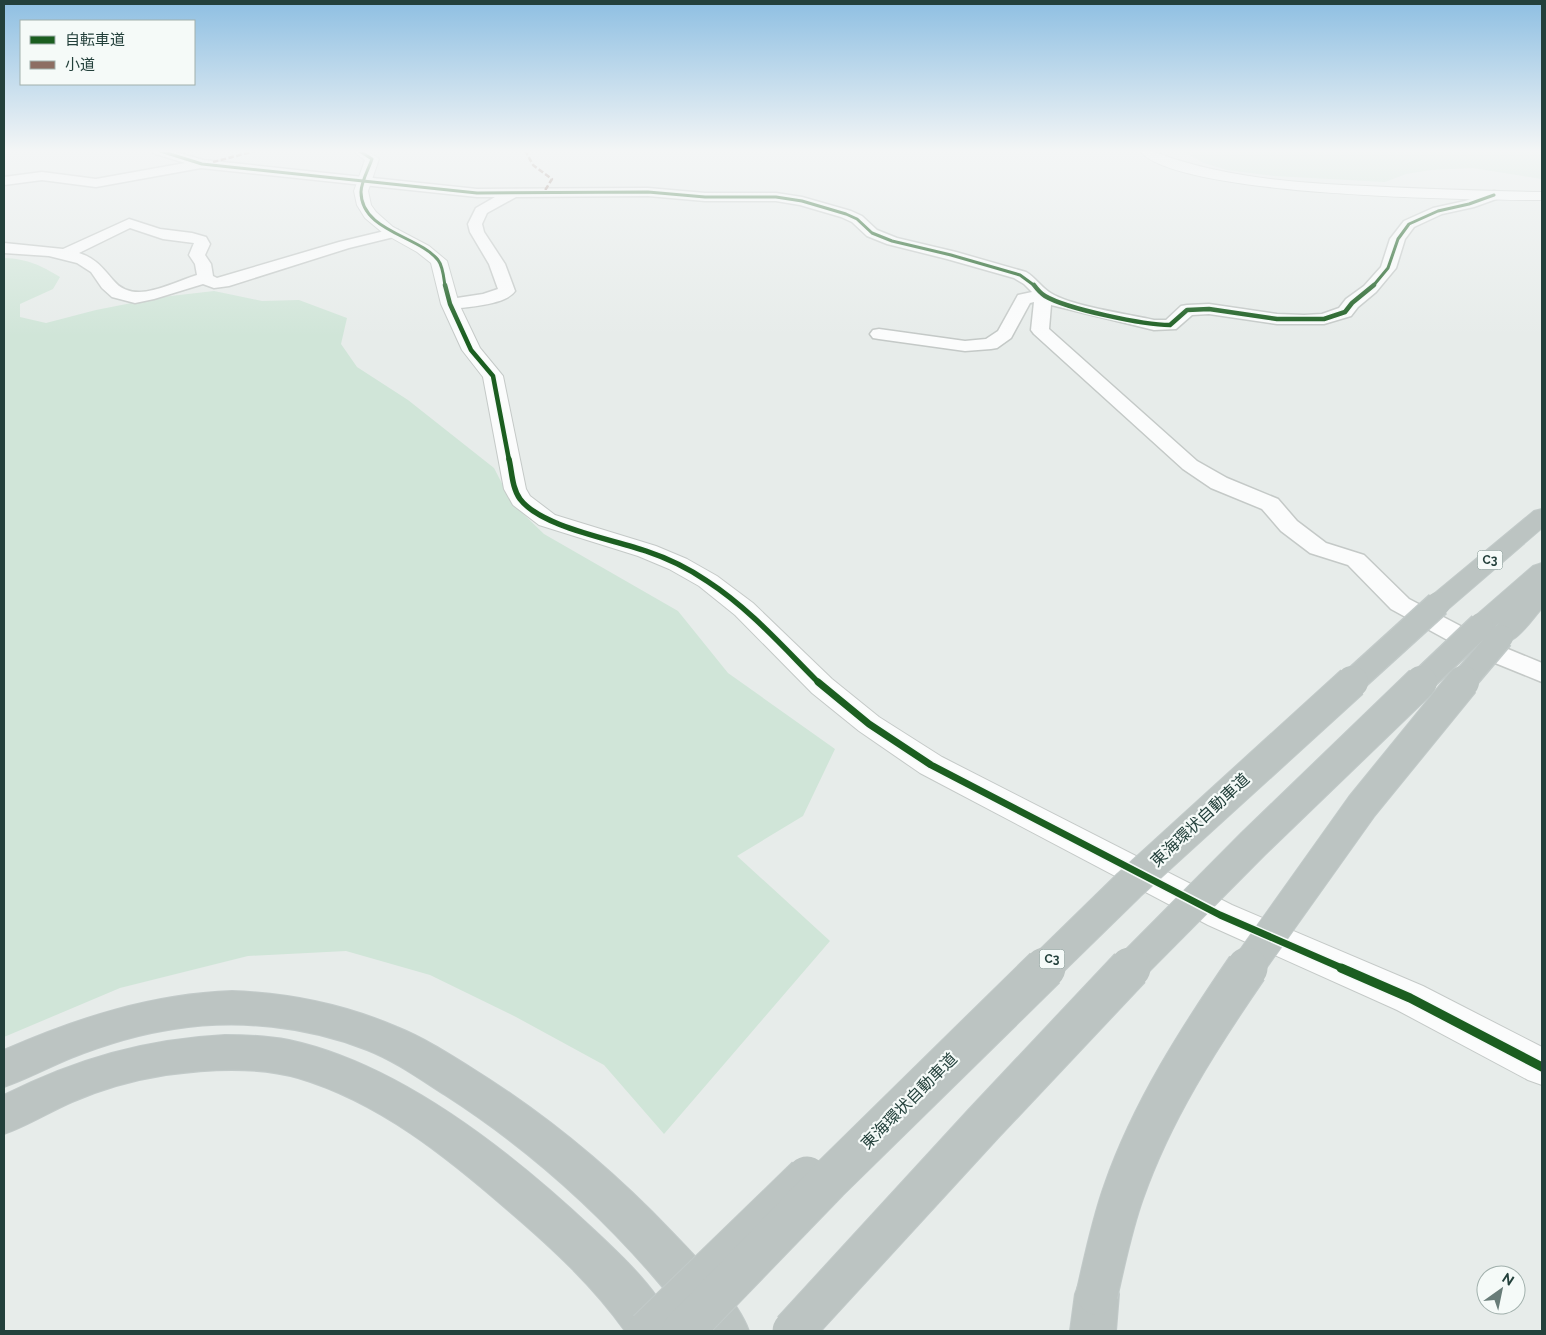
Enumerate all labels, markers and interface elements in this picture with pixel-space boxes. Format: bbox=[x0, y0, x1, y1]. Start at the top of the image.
legend bbox=[20, 20, 195, 85]
text: 自転車道 bbox=[65, 31, 125, 49]
text: 小道 bbox=[65, 56, 95, 74]
road number: C3 bbox=[1478, 550, 1502, 570]
street label: 東海環状自動車道 bbox=[1147, 769, 1253, 871]
road number: C3 bbox=[1040, 950, 1064, 969]
street label: 東海環状自動車道 bbox=[857, 1049, 961, 1153]
north arrow bbox=[1476, 1265, 1526, 1315]
text: N bbox=[1499, 1269, 1517, 1289]

